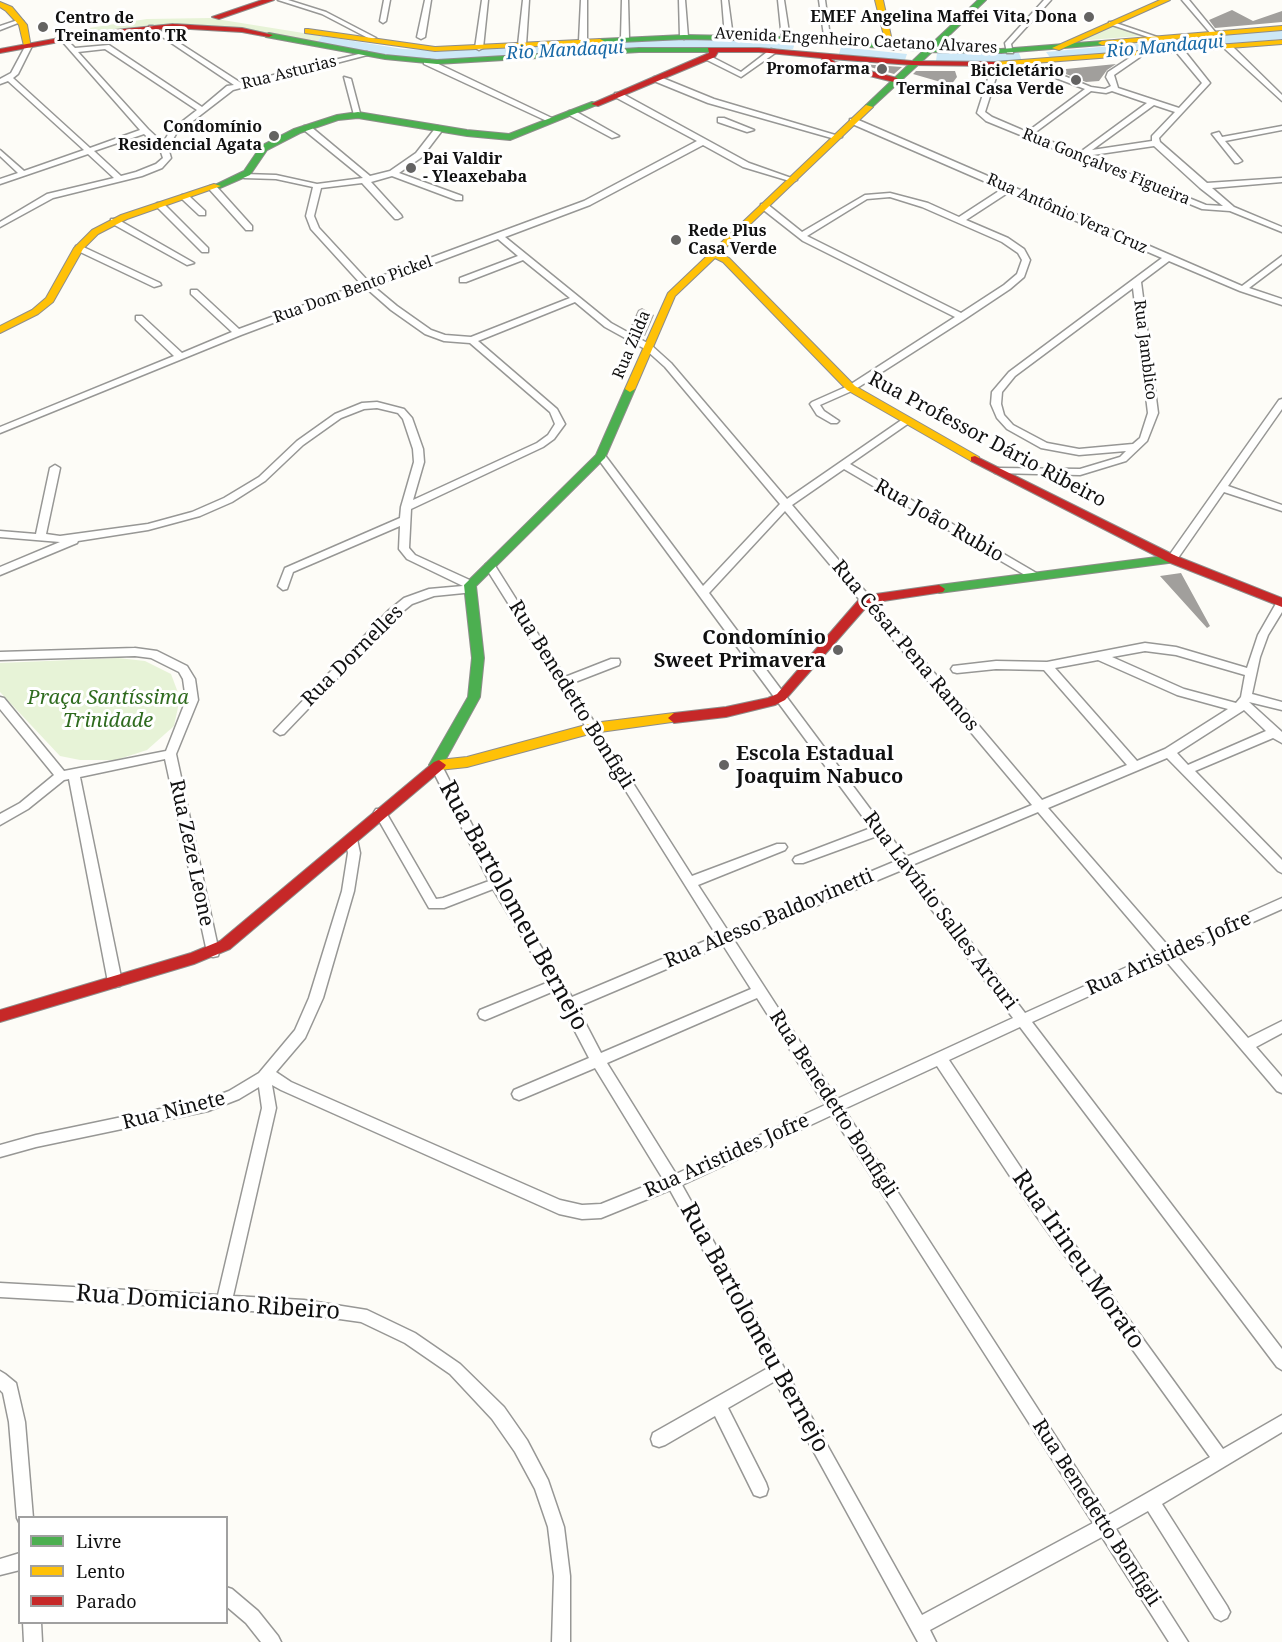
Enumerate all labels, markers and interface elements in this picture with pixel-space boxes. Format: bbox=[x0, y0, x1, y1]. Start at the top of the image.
place label: EMEF Angelina Maffei Vita, Dona bbox=[810, 7, 1077, 27]
place label: Centro de Treinamento TR bbox=[55, 8, 187, 46]
marker: EMEF Angelina Maffei Vita, Dona bbox=[1082, 10, 1096, 24]
marker: Centro de Treinamento TR bbox=[36, 20, 50, 34]
street label: Avenida Engenheiro Caetano Alvares bbox=[714, 24, 998, 58]
water label: Rio Mandaqui bbox=[1105, 31, 1225, 63]
water label: Rio Mandaqui bbox=[506, 37, 624, 65]
street label: Rua Asturias bbox=[240, 52, 338, 94]
place label: Promofarma bbox=[766, 59, 870, 79]
place label: Bicicletário Terminal Casa Verde bbox=[896, 61, 1064, 99]
marker: Promofarma bbox=[875, 62, 889, 76]
marker: Bicicletário Terminal Casa Verde bbox=[1069, 73, 1083, 87]
place label: Condomínio Residencial Agata bbox=[118, 117, 262, 155]
street label: Rua Gonçalves Figueira bbox=[1019, 125, 1193, 209]
marker: Condomínio Residencial Agata bbox=[267, 129, 281, 143]
place label: Pai Valdir - Yleaxebaba bbox=[423, 149, 527, 187]
marker: Pai Valdir - Yleaxebaba bbox=[404, 161, 418, 175]
street label: Rua Antônio Vera Cruz bbox=[984, 170, 1150, 258]
place label: Rede Plus Casa Verde bbox=[688, 221, 777, 259]
marker: Rede Plus Casa Verde bbox=[669, 233, 683, 247]
street label: Rua Dom Bento Pickel bbox=[271, 252, 435, 328]
street label: Rua Jamblico bbox=[1129, 299, 1161, 401]
street label: Rua Zilda bbox=[609, 308, 655, 382]
street label: Rua Professor Dário Ribeiro bbox=[864, 367, 1110, 513]
street label: Rua João Rubio bbox=[870, 474, 1008, 568]
street label: Rua César Pena Ramos bbox=[826, 556, 984, 736]
street label: Rua Benedetto Bonfigli bbox=[503, 596, 639, 794]
street label: Rua Dornelles bbox=[297, 600, 409, 712]
place label: Condomínio Sweet Primavera bbox=[654, 626, 826, 673]
marker: Condomínio Sweet Primavera bbox=[831, 643, 845, 657]
park label: Praça Santíssima Trinidade bbox=[27, 686, 189, 733]
place label: Escola Estadual Joaquim Nabuco bbox=[736, 742, 903, 789]
marker: Escola Estadual Joaquim Nabuco bbox=[717, 758, 731, 772]
street label: Rua Bartolomeu Bernejo bbox=[432, 776, 594, 1036]
street label: Rua Zeze Leone bbox=[164, 778, 218, 928]
street label: Rua Lavínio Salles Arcuri bbox=[858, 807, 1022, 1015]
street label: Rua Alesso Baldovinetti bbox=[661, 864, 877, 974]
street label: Rua Aristides Jofre bbox=[1083, 907, 1255, 1001]
street label: Rua Benedetto Bonfigli bbox=[764, 1006, 902, 1202]
street label: Rua Ninete bbox=[120, 1087, 228, 1135]
street label: Rua Aristides Jofre bbox=[641, 1109, 813, 1203]
street label: Rua Irineu Morato bbox=[1006, 1165, 1150, 1355]
street label: Rua Bartolomeu Bernejo bbox=[673, 1198, 835, 1458]
street label: Rua Domiciano Ribeiro bbox=[75, 1279, 341, 1327]
street label: Rua Benedetto Bonfigli bbox=[1027, 1415, 1165, 1611]
legend bbox=[18, 1516, 228, 1624]
text: Livre bbox=[76, 1529, 122, 1553]
text: Lento bbox=[76, 1559, 125, 1583]
text: Parado bbox=[76, 1589, 137, 1613]

